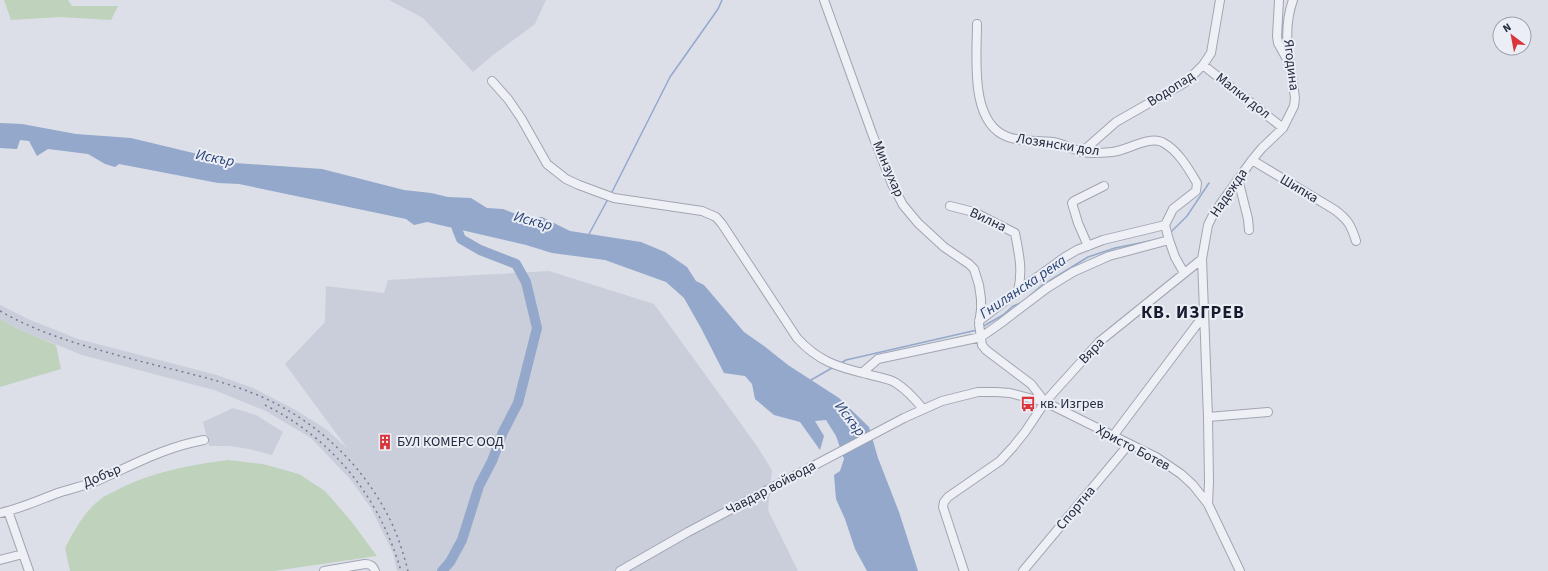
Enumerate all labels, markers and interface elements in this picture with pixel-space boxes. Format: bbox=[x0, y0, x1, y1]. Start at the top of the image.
north arrow bbox=[1492, 16, 1532, 56]
text: N bbox=[1500, 20, 1514, 36]
street label: Ягодина bbox=[1278, 38, 1304, 92]
street label: Водопад bbox=[1143, 66, 1199, 112]
street label: Малки дол bbox=[1211, 68, 1275, 124]
street label: Лозянски дол bbox=[1015, 129, 1101, 161]
street label: Минзухар bbox=[867, 138, 909, 201]
water label: Искър bbox=[194, 144, 236, 172]
street label: Надежда bbox=[1205, 165, 1253, 221]
street label: Шипка bbox=[1276, 170, 1322, 208]
street label: Вилна bbox=[966, 203, 1010, 237]
water label: Искър bbox=[511, 206, 555, 236]
water label: Гнилянска река bbox=[975, 250, 1071, 324]
district label: КВ. ИЗГРЕВ bbox=[1141, 300, 1245, 325]
street label: Вяра bbox=[1074, 333, 1110, 369]
place label: кв. Изгрев bbox=[1040, 394, 1104, 414]
bus stop icon: кв. Изгрев bbox=[1019, 395, 1037, 413]
water label: Искър bbox=[830, 397, 870, 441]
street label: Христо Ботев bbox=[1092, 420, 1174, 476]
place label: БУЛ КОМЕРС ООД bbox=[397, 432, 504, 452]
building icon: БУЛ КОМЕРС ООД bbox=[376, 433, 394, 451]
street label: Чавдар войвода bbox=[722, 456, 820, 520]
street label: Добър bbox=[80, 459, 124, 493]
street label: Спортна bbox=[1052, 482, 1100, 534]

